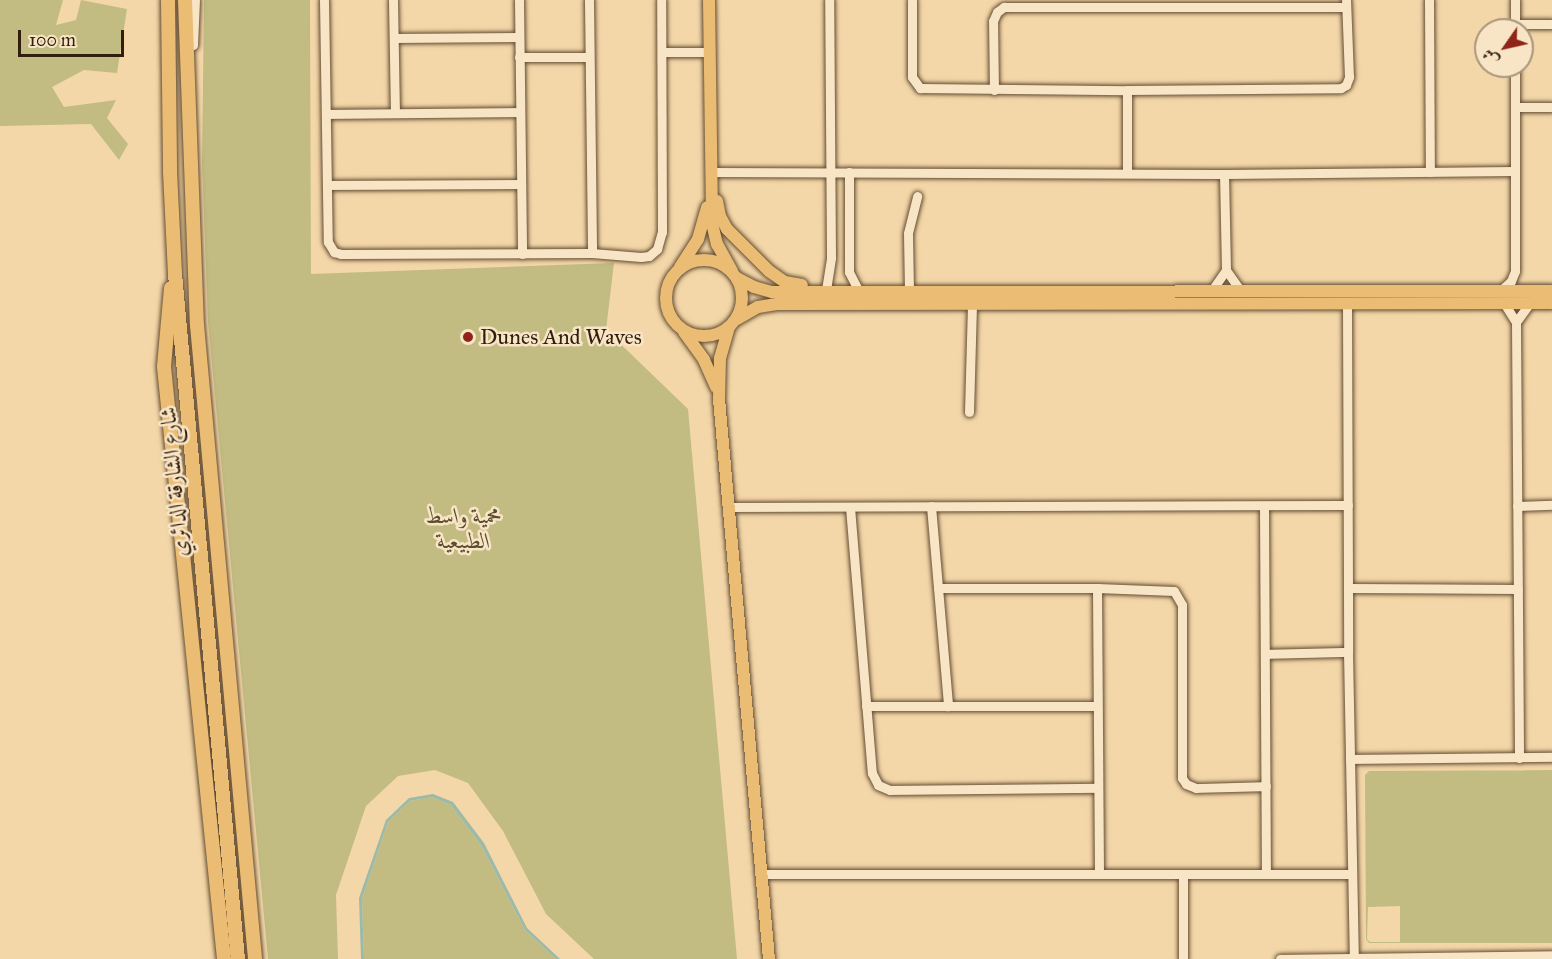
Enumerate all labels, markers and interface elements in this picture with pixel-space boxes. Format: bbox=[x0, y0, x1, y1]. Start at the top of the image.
scale bar bbox=[21, 18, 128, 56]
north arrow bbox=[1474, 18, 1534, 78]
text: 100 m bbox=[29, 29, 76, 51]
text: ش bbox=[1478, 45, 1503, 69]
place label: Dunes And Waves bbox=[480, 324, 642, 350]
marker: Dunes And Waves bbox=[461, 330, 475, 344]
street label: شارع الشارقة الدائري bbox=[154, 406, 194, 558]
park label: محمية واسط الطبيعية bbox=[425, 502, 503, 554]

